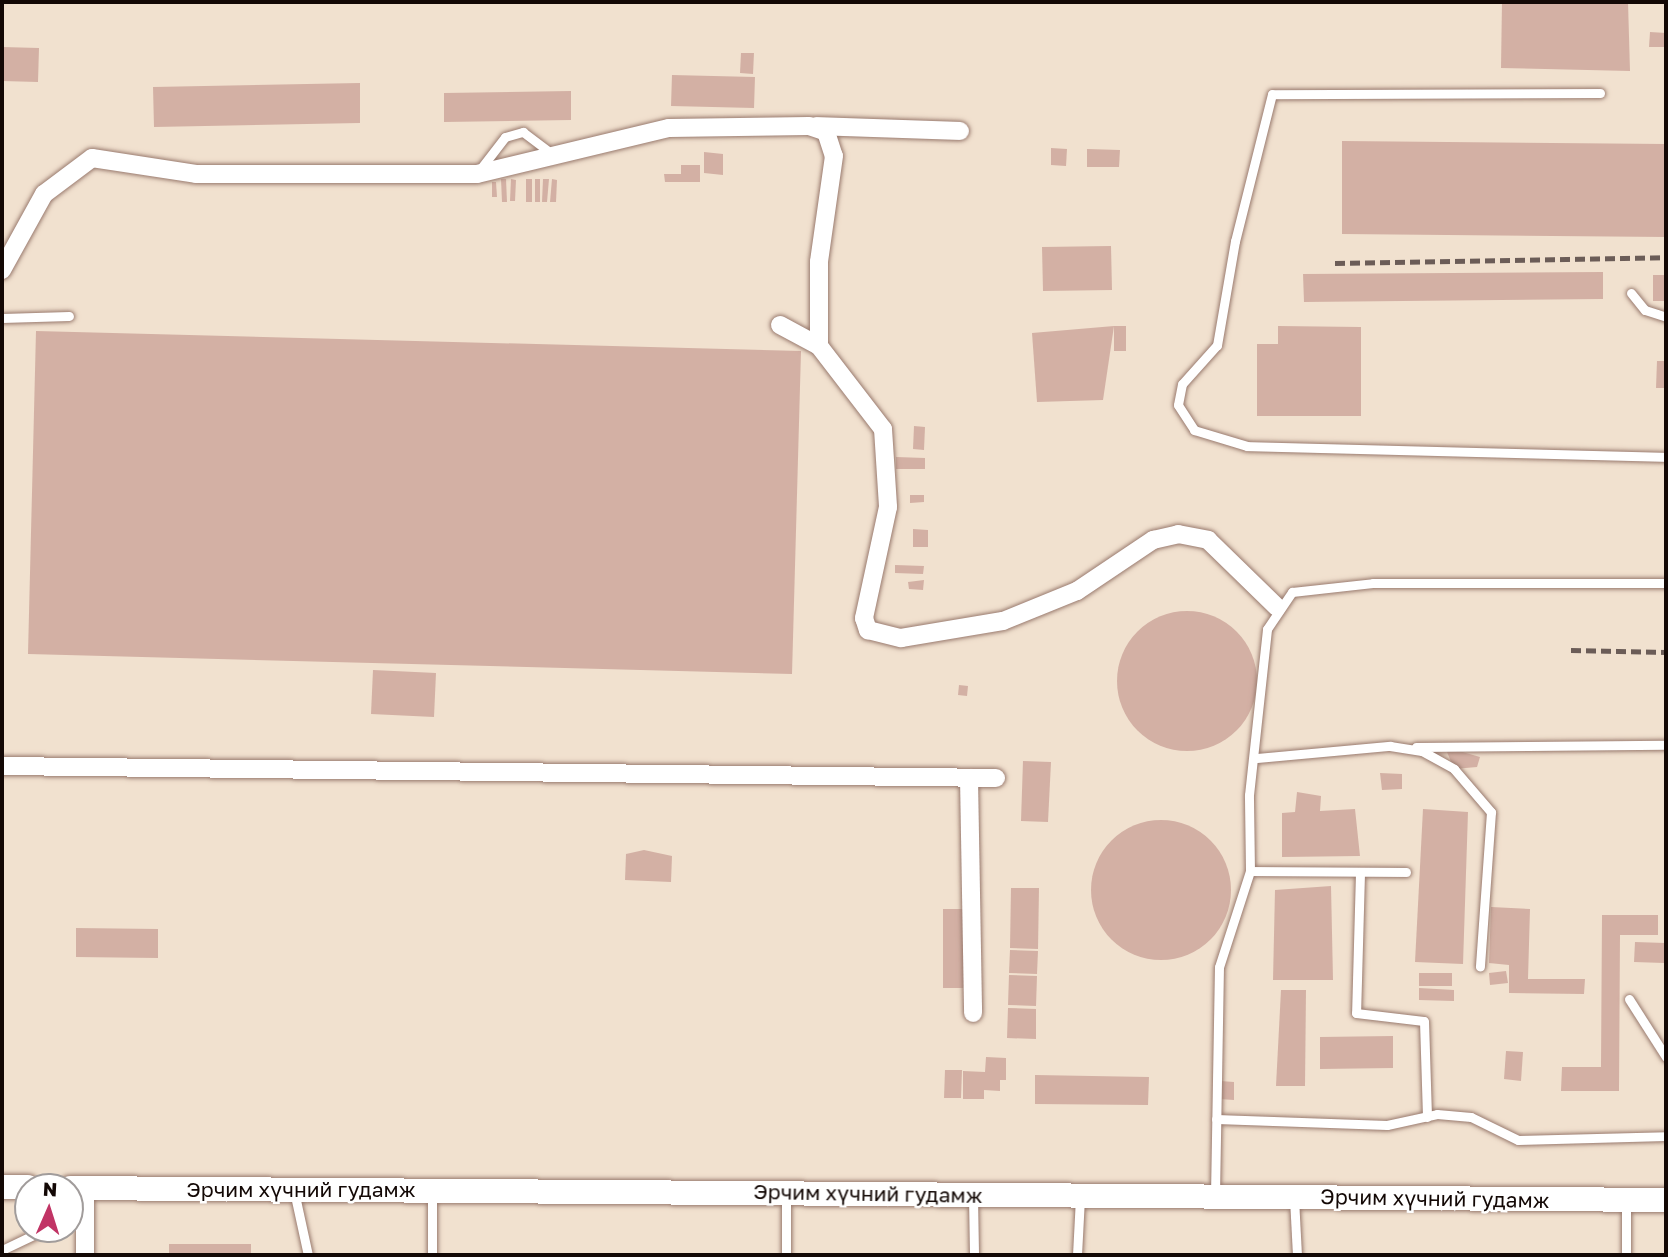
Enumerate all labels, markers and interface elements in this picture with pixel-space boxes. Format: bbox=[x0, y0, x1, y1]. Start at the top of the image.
north arrow bbox=[14, 1173, 84, 1243]
street label: Эрчим хүчний гудамж bbox=[186, 1176, 416, 1202]
text: N bbox=[42, 1177, 58, 1200]
street label: Эрчим хүчний гудамж bbox=[753, 1178, 983, 1208]
street label: Эрчим хүчний гудамж bbox=[1320, 1183, 1550, 1213]

